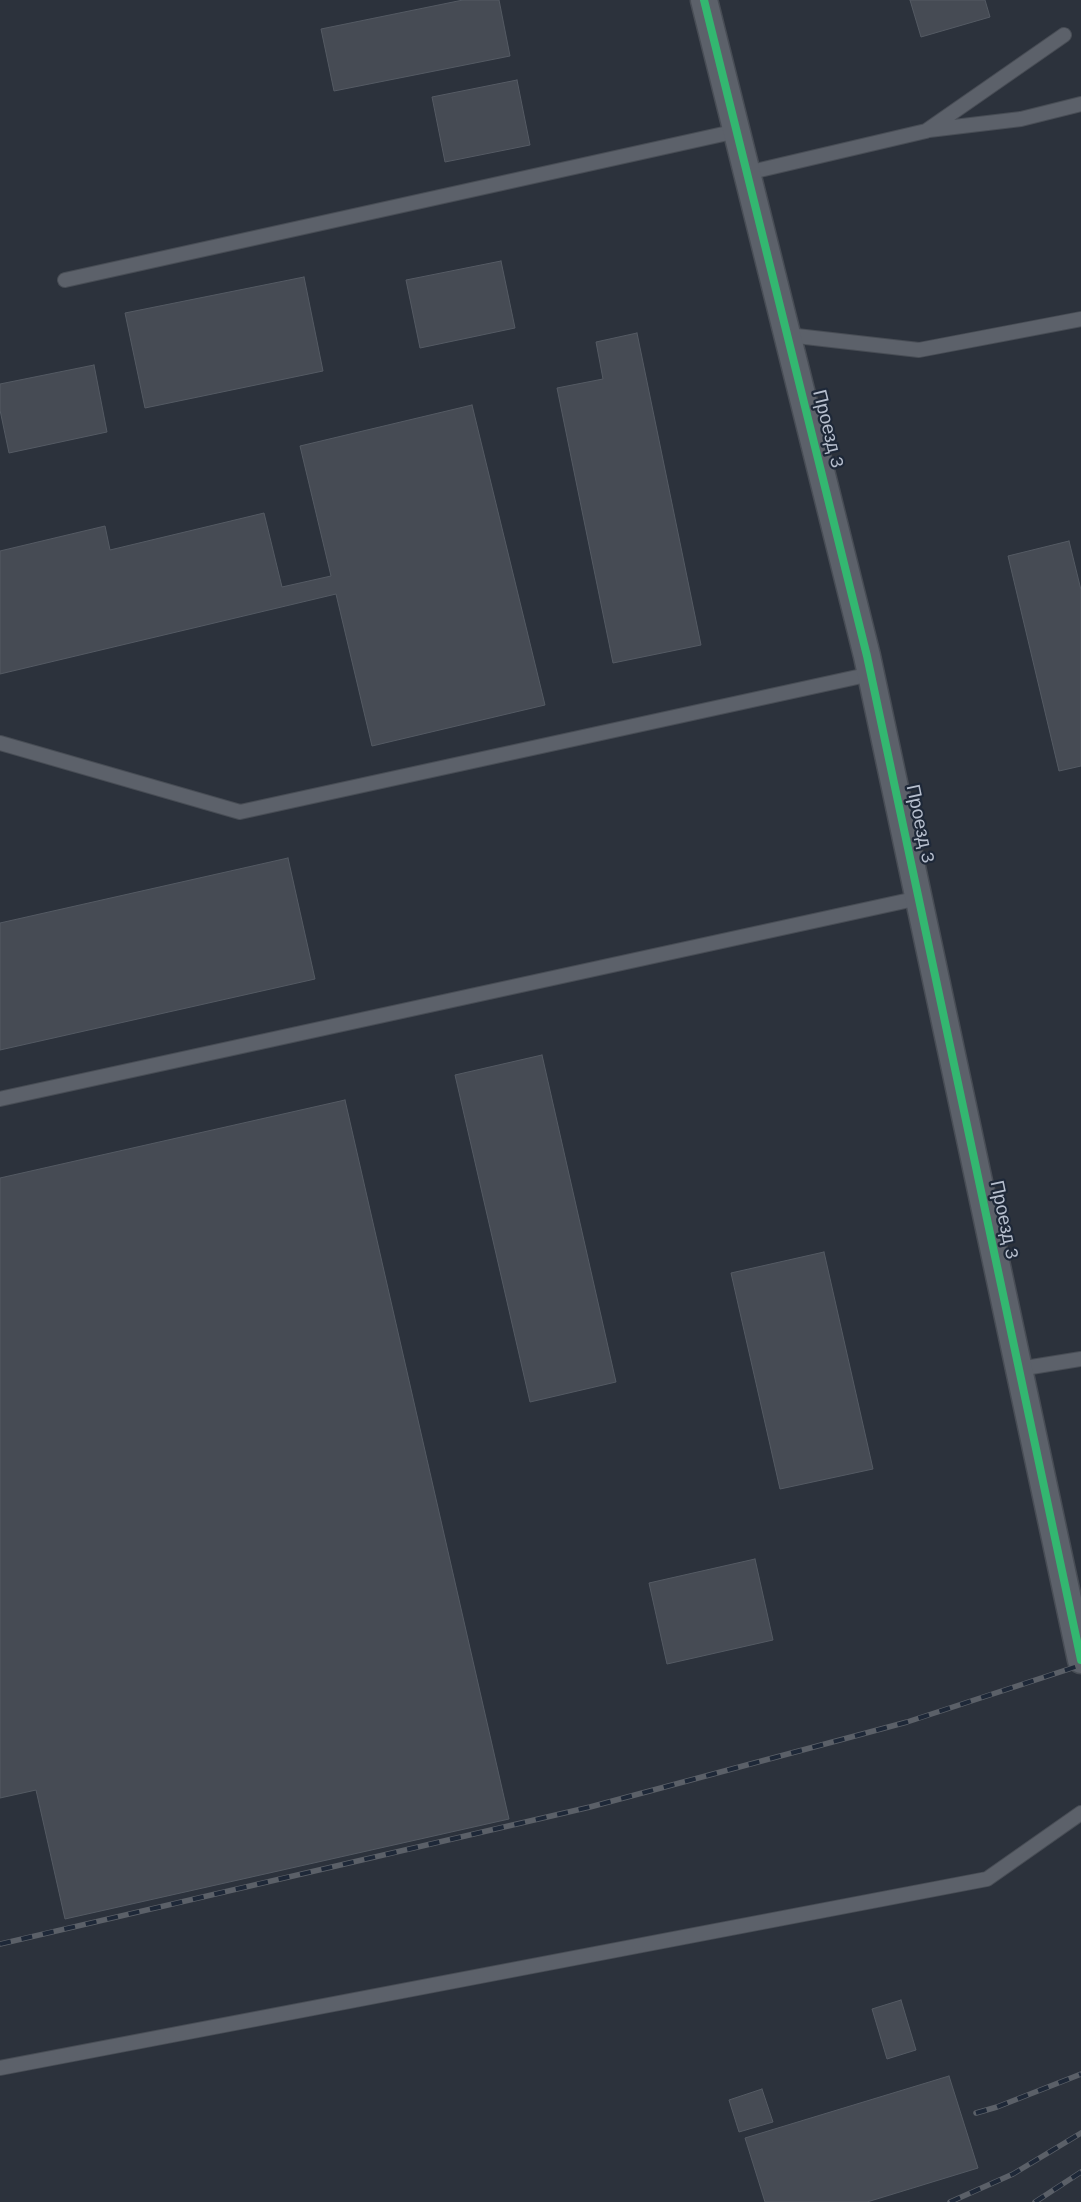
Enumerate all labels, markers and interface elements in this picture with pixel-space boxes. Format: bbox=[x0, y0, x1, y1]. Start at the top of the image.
street label: Проезд 3 bbox=[807, 387, 849, 471]
street label: Проезд 3 bbox=[901, 782, 939, 866]
street label: Проезд 3 bbox=[985, 1178, 1023, 1262]

